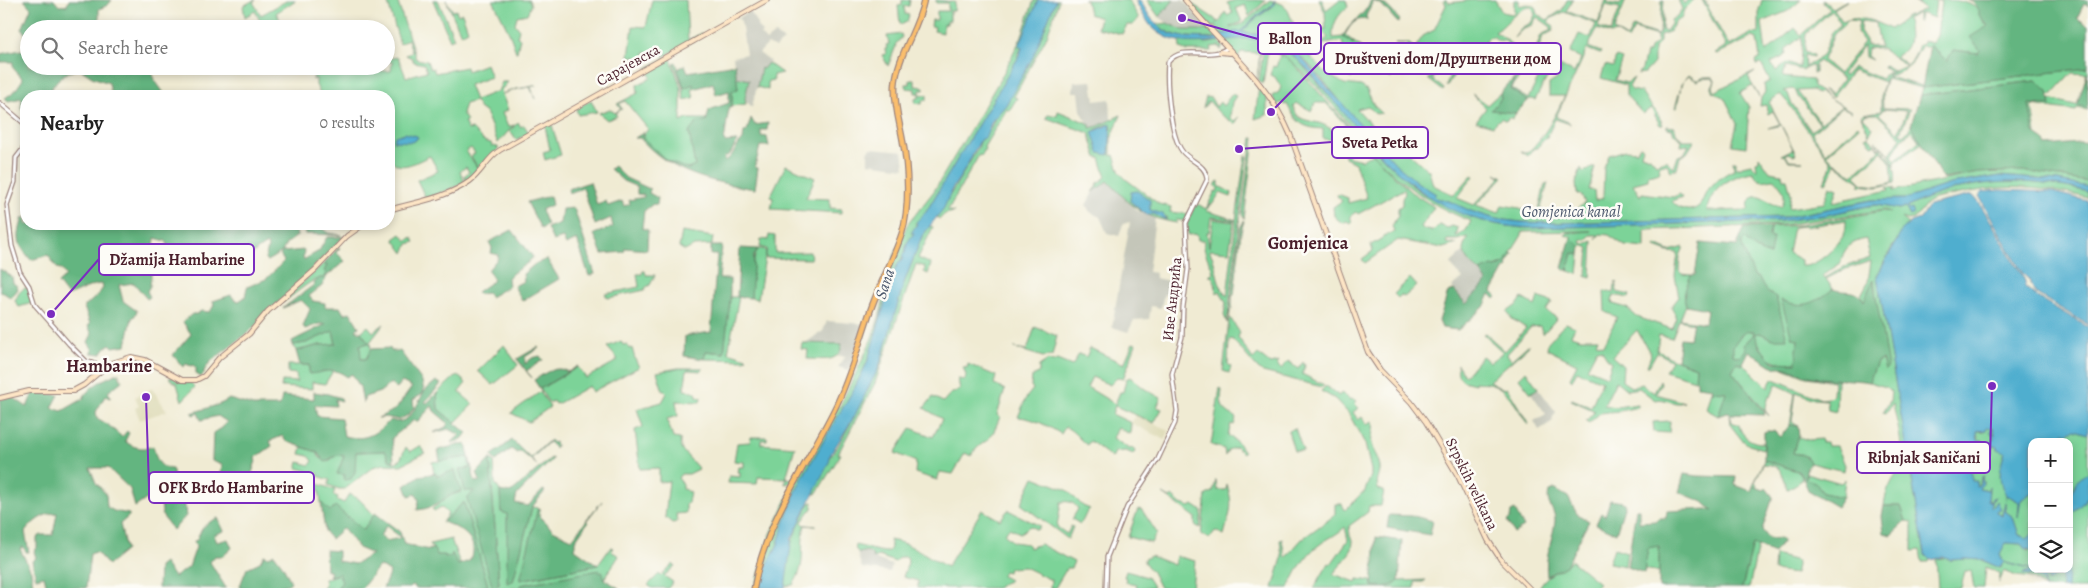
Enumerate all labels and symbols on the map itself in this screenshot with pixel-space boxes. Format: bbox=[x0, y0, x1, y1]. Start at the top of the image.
callout: Ballon bbox=[1258, 23, 1321, 54]
text: Ballon bbox=[1268, 28, 1312, 50]
street label: Сарајевска bbox=[593, 39, 663, 91]
callout: Društveni dom/Друштвени дом bbox=[1324, 43, 1561, 74]
text: Društveni dom/Друштвени дом bbox=[1335, 48, 1551, 70]
callout: Sveta Petka bbox=[1332, 127, 1428, 158]
text: Sveta Petka bbox=[1342, 132, 1418, 154]
water label: Gomjenica kanal bbox=[1522, 201, 1620, 223]
district label: Gomjenica bbox=[1268, 231, 1349, 255]
callout: Džamija Hambarine bbox=[99, 244, 254, 275]
text: Džamija Hambarine bbox=[109, 249, 245, 271]
street label: Иве Андрића bbox=[1158, 256, 1186, 342]
water label: Sana bbox=[870, 266, 900, 302]
district label: Hambarine bbox=[66, 354, 152, 378]
street label: Srpskih velikana bbox=[1441, 434, 1503, 534]
callout: Ribnjak Saničani bbox=[1857, 442, 1990, 473]
text: Ribnjak Saničani bbox=[1867, 447, 1981, 469]
callout: OFK Brdo Hambarine bbox=[149, 472, 314, 503]
text: OFK Brdo Hambarine bbox=[159, 477, 304, 499]

